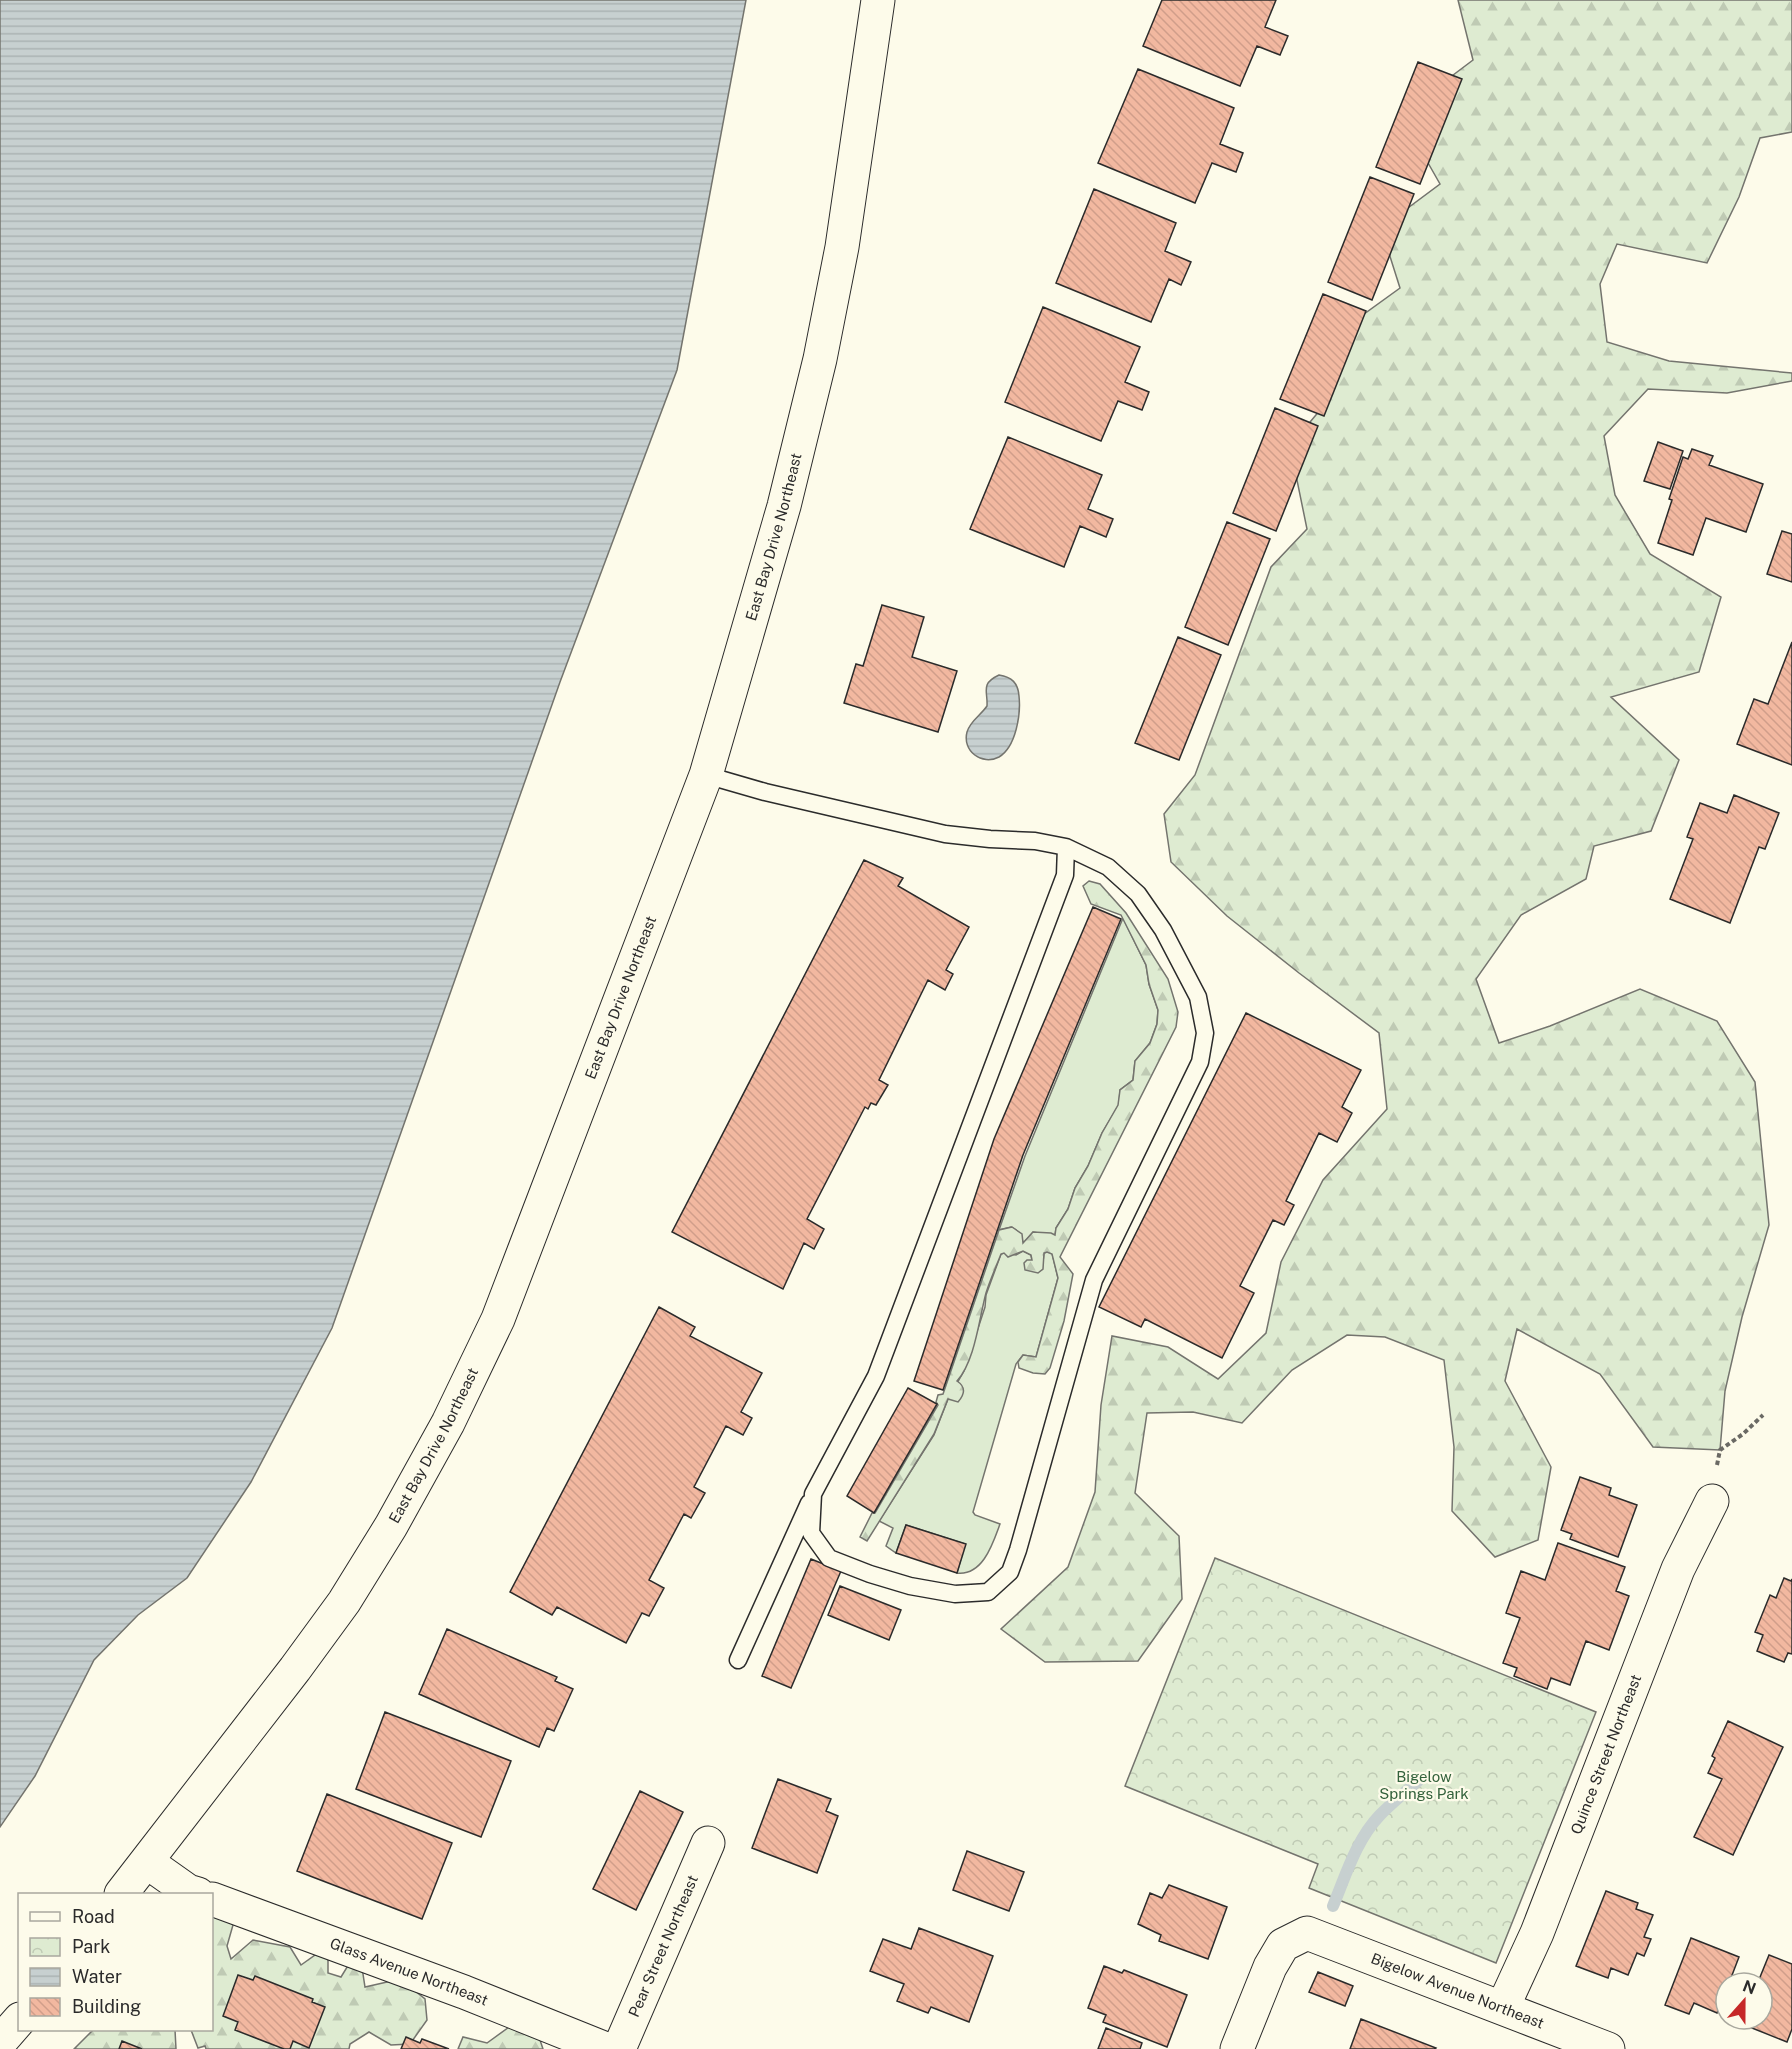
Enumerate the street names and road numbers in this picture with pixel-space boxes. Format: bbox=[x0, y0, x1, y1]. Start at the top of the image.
street label: East Bay Drive Northeast bbox=[742, 451, 805, 623]
street label: East Bay Drive Northeast bbox=[582, 913, 659, 1081]
street label: East Bay Drive Northeast bbox=[385, 1365, 481, 1526]
street label: Quince Street Northeast bbox=[1567, 1672, 1644, 1836]
street label: Pear Street Northeast bbox=[625, 1872, 701, 2020]
street label: Glass Avenue Northeast bbox=[328, 1934, 491, 2009]
street label: Bigelow Avenue Northeast bbox=[1369, 1949, 1547, 2032]

